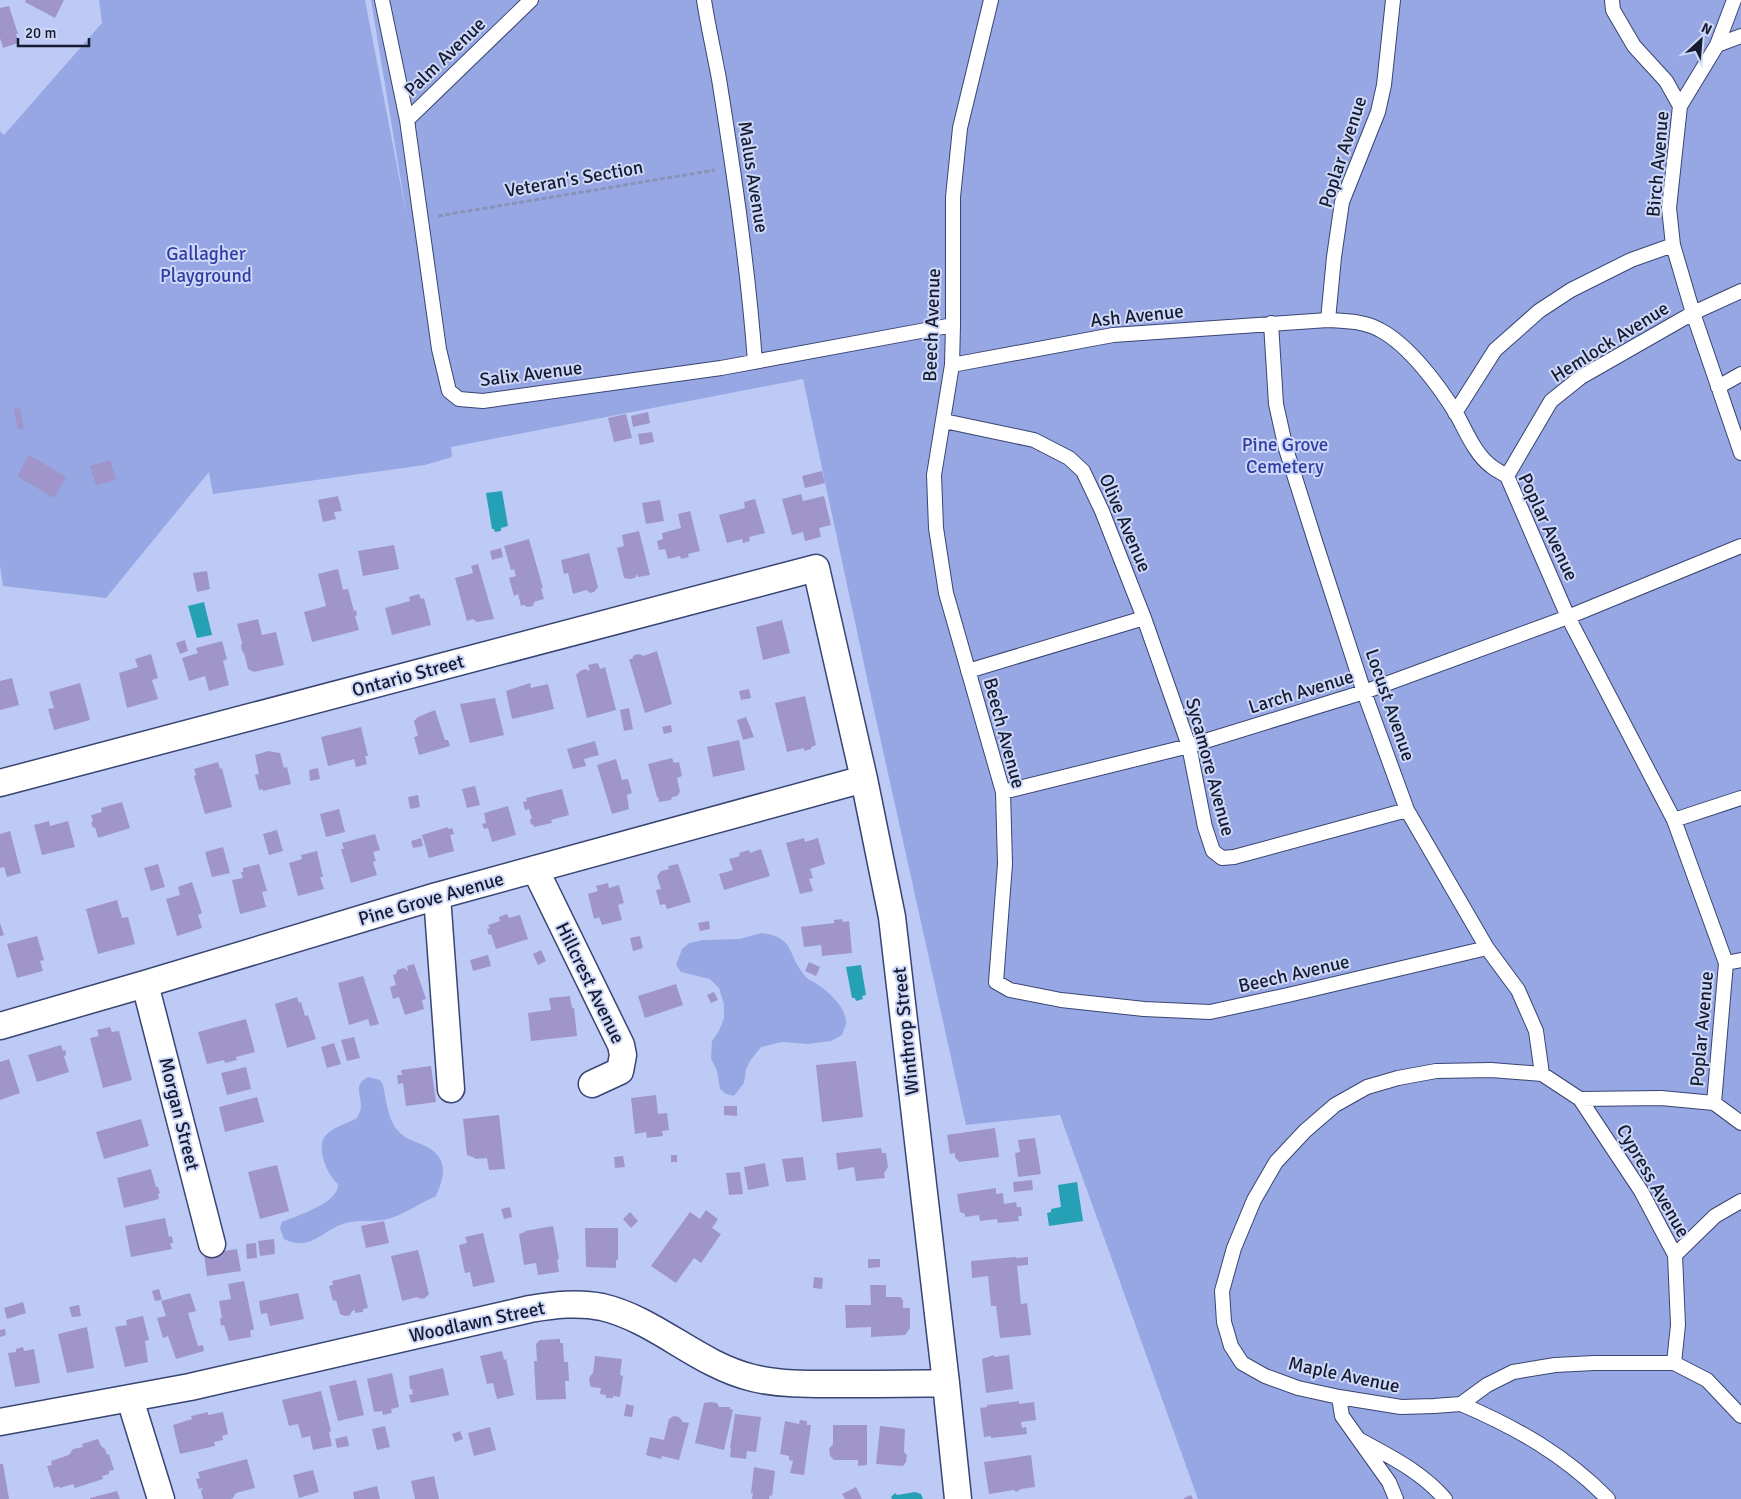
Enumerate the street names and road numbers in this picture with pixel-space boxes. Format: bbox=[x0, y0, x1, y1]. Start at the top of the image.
street label: Palm Avenue bbox=[399, 12, 491, 102]
street label: Poplar Avenue bbox=[1314, 93, 1372, 211]
street label: Birch Avenue bbox=[1641, 110, 1675, 218]
street label: Malus Avenue bbox=[732, 119, 774, 235]
street label: Veteran's Section bbox=[503, 155, 645, 203]
street label: Beech Avenue bbox=[918, 268, 946, 382]
street label: Hemlock Avenue bbox=[1546, 296, 1674, 388]
street label: Ash Avenue bbox=[1089, 299, 1185, 333]
street label: Salix Avenue bbox=[478, 356, 584, 392]
street label: Poplar Avenue bbox=[1513, 469, 1583, 585]
street label: Olive Avenue bbox=[1094, 470, 1156, 576]
street label: Locust Avenue bbox=[1360, 646, 1420, 764]
street label: Ontario Street bbox=[349, 649, 467, 702]
street label: Larch Avenue bbox=[1245, 665, 1357, 719]
street label: Beech Avenue bbox=[978, 675, 1030, 791]
street label: Sycamore Avenue bbox=[1180, 695, 1240, 839]
street label: Pine Grove Avenue bbox=[356, 867, 506, 931]
street label: Hillcrest Avenue bbox=[550, 918, 630, 1048]
street label: Beech Avenue bbox=[1236, 950, 1352, 998]
street label: Winthrop Street bbox=[887, 965, 925, 1096]
street label: Poplar Avenue bbox=[1685, 970, 1719, 1088]
street label: Morgan Street bbox=[153, 1055, 205, 1173]
street label: Cypress Avenue bbox=[1611, 1120, 1695, 1242]
street label: Woodlawn Street bbox=[407, 1296, 547, 1348]
street label: Maple Avenue bbox=[1286, 1351, 1402, 1399]

